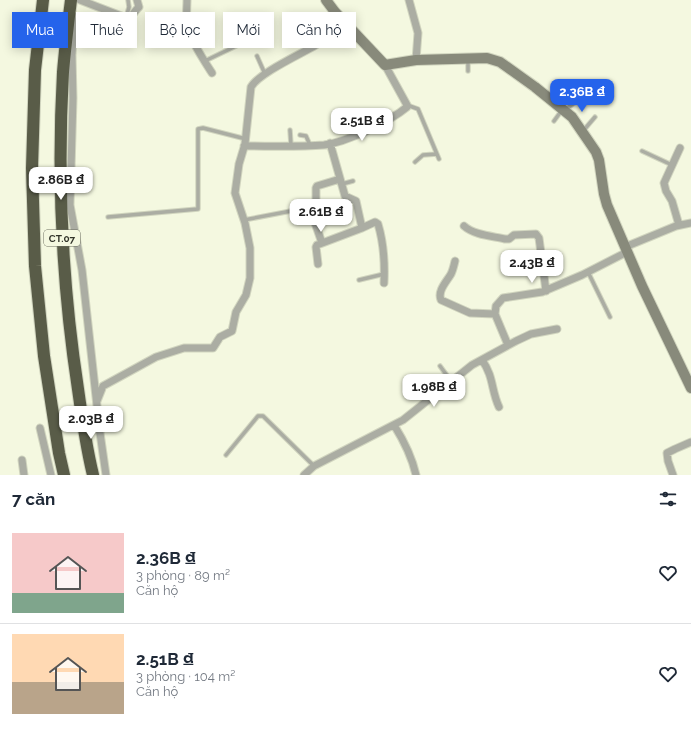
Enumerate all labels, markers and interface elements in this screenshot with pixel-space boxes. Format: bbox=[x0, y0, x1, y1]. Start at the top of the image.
chip: Mua bbox=[12, 12, 68, 48]
chip: Thuê bbox=[76, 12, 137, 48]
chip: Bộ lọc bbox=[145, 12, 215, 48]
chip: Mới bbox=[223, 12, 274, 48]
chip: Căn hộ bbox=[282, 12, 356, 48]
pin: 2.36B ₫ bbox=[545, 79, 619, 113]
text: 2.36B ₫ bbox=[559, 84, 605, 99]
pin: 2.51B ₫ bbox=[325, 108, 399, 142]
text: 2.51B ₫ bbox=[340, 113, 384, 128]
pin: 2.86B ₫ bbox=[24, 167, 98, 201]
text: 2.86B ₫ bbox=[38, 172, 84, 187]
pin: 2.61B ₫ bbox=[284, 199, 358, 233]
text: 2.61B ₫ bbox=[299, 204, 343, 219]
road number: CT.07 bbox=[44, 230, 80, 246]
pin: 2.43B ₫ bbox=[495, 250, 569, 284]
text: 2.43B ₫ bbox=[509, 255, 555, 270]
pin: 1.98B ₫ bbox=[397, 374, 471, 408]
text: 1.98B ₫ bbox=[411, 379, 457, 394]
pin: 2.03B ₫ bbox=[54, 406, 128, 440]
text: 2.03B ₫ bbox=[68, 411, 114, 426]
icon: filters bbox=[657, 488, 679, 510]
text: 7 căn bbox=[12, 489, 55, 509]
text: 2.36B ₫ bbox=[136, 548, 196, 568]
icon: home bbox=[44, 549, 92, 597]
icon: heart bbox=[657, 562, 679, 584]
text: 3 phòng · 89 m² bbox=[136, 568, 230, 583]
text: Căn hộ bbox=[136, 583, 178, 598]
text: 2.51B ₫ bbox=[136, 649, 194, 669]
icon: home bbox=[44, 650, 92, 698]
icon: heart bbox=[657, 663, 679, 685]
text: 3 phòng · 104 m² bbox=[136, 669, 235, 684]
text: Căn hộ bbox=[136, 684, 178, 699]

